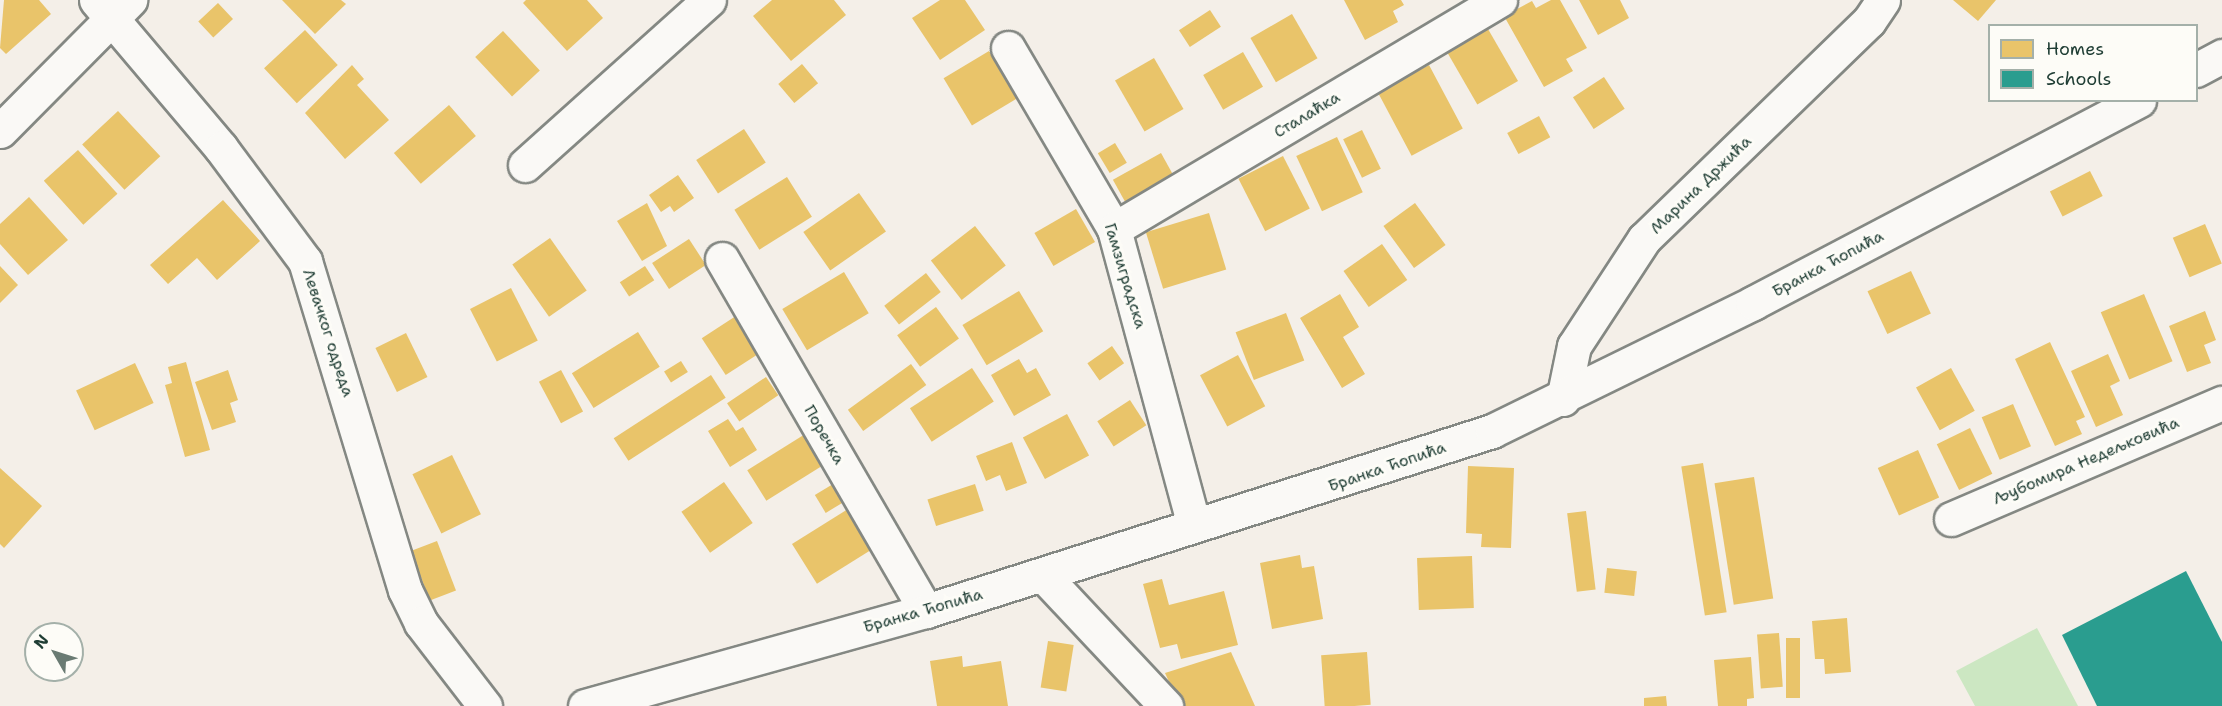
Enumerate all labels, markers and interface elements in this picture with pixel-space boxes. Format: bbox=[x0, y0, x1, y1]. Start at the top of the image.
legend bbox=[1988, 24, 2198, 102]
text: Homes bbox=[2046, 37, 2104, 61]
text: Schools bbox=[2046, 67, 2112, 91]
street label: Сталаћка bbox=[1270, 88, 1344, 142]
street label: Марина Држића bbox=[1647, 132, 1755, 238]
street label: Гамзиградска bbox=[1100, 221, 1150, 331]
street label: Бранка Ћопића bbox=[1769, 227, 1887, 301]
street label: Левачког одреда bbox=[298, 267, 358, 399]
street label: Поречка bbox=[799, 402, 849, 468]
street label: Љубомира Недељковића bbox=[1990, 413, 2182, 509]
street label: Бранка Ћопића bbox=[1326, 438, 1448, 496]
street label: Бранка Ћопића bbox=[861, 585, 985, 637]
north arrow bbox=[24, 622, 84, 682]
text: N bbox=[29, 630, 53, 653]

